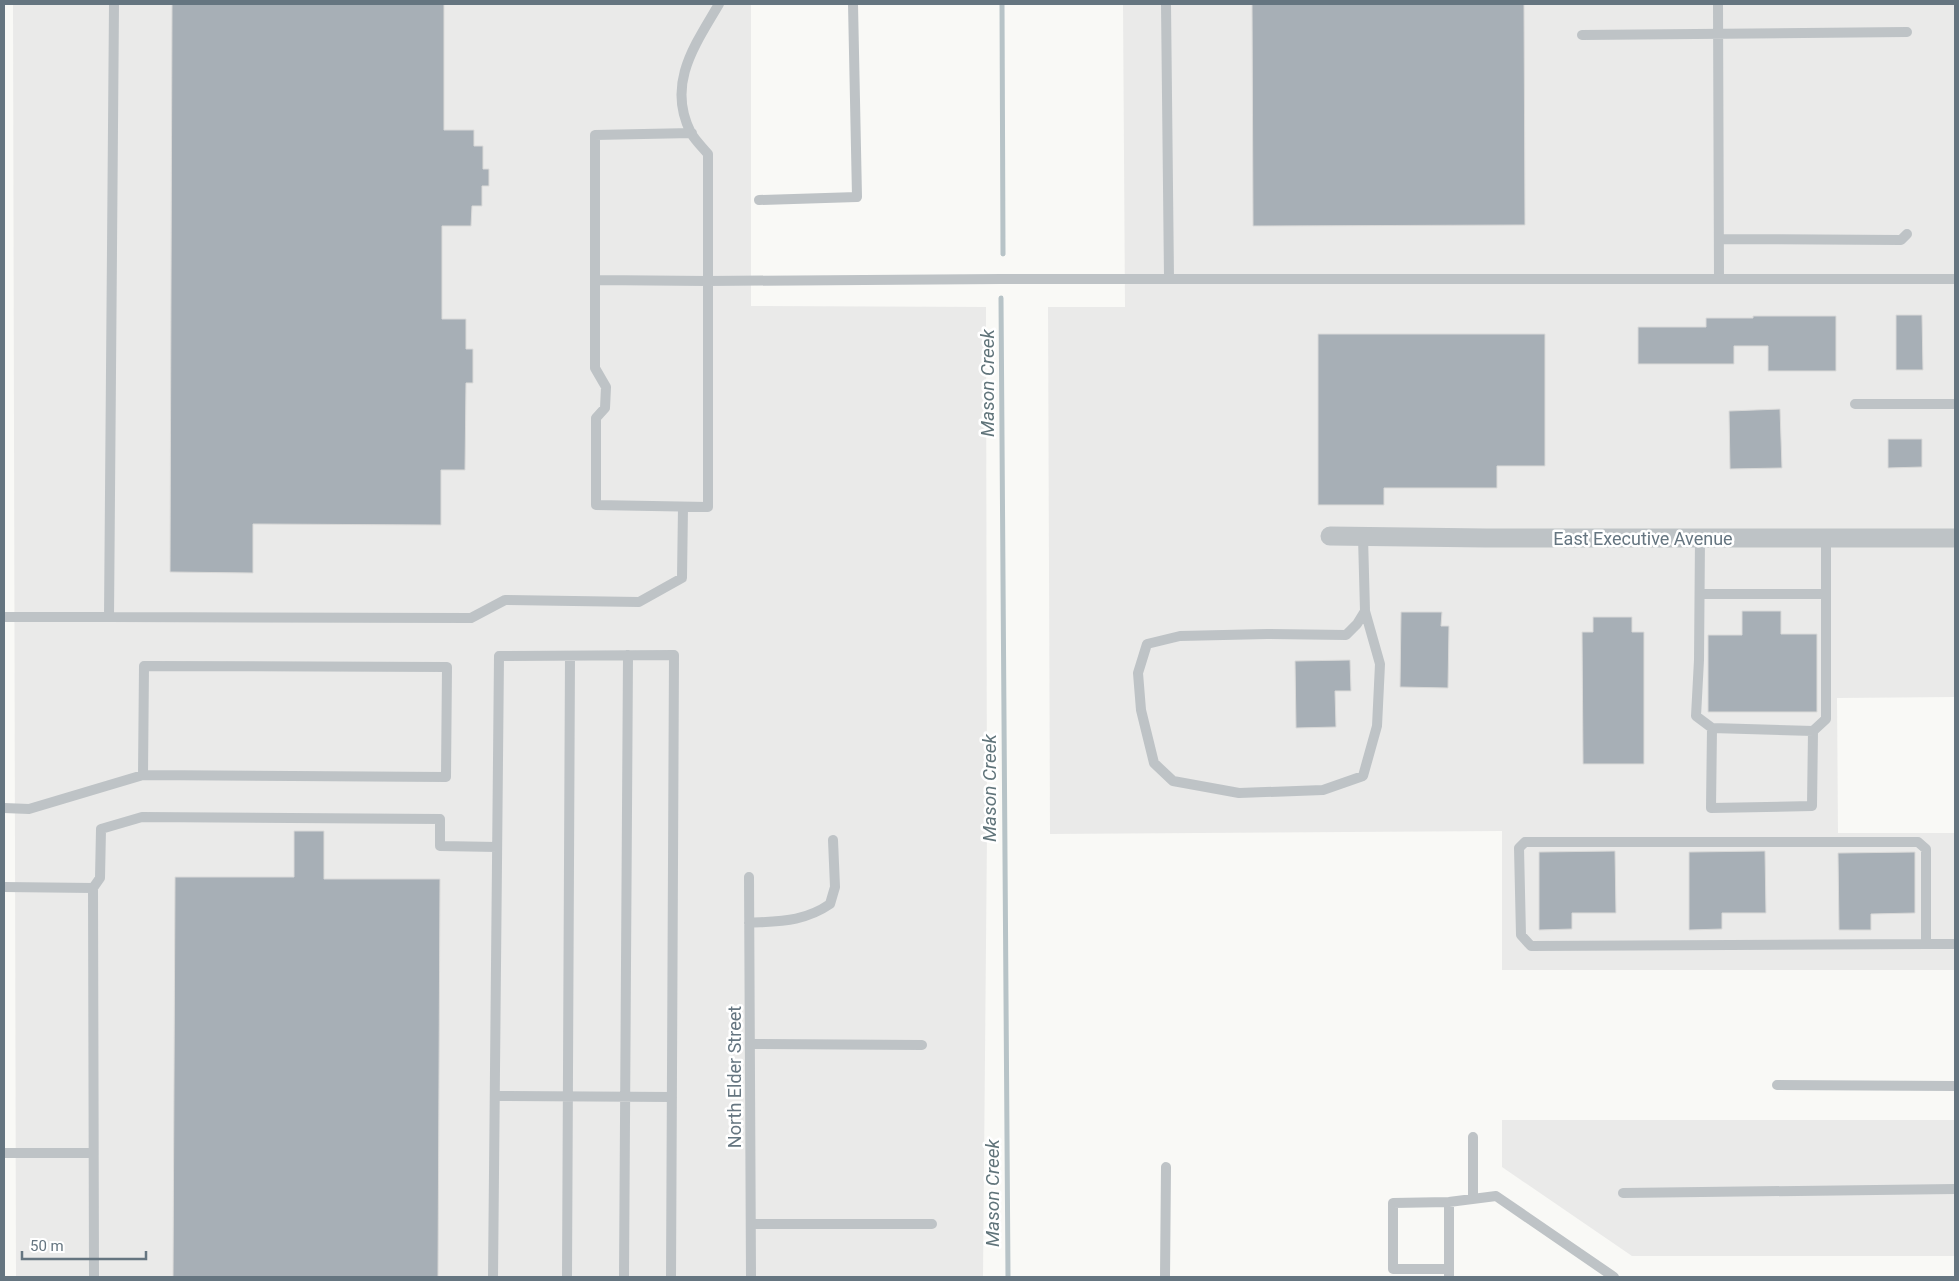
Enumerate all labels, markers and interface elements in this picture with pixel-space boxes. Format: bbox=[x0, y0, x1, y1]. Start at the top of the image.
water label: Mason Creek bbox=[976, 328, 999, 437]
street label: East Executive Avenue bbox=[1553, 528, 1733, 549]
water label: Mason Creek bbox=[978, 733, 1001, 842]
street label: North Elder Street bbox=[724, 1006, 745, 1148]
water label: Mason Creek bbox=[981, 1138, 1004, 1247]
scale bar bbox=[22, 1228, 146, 1260]
text: 50 m bbox=[30, 1237, 64, 1255]

